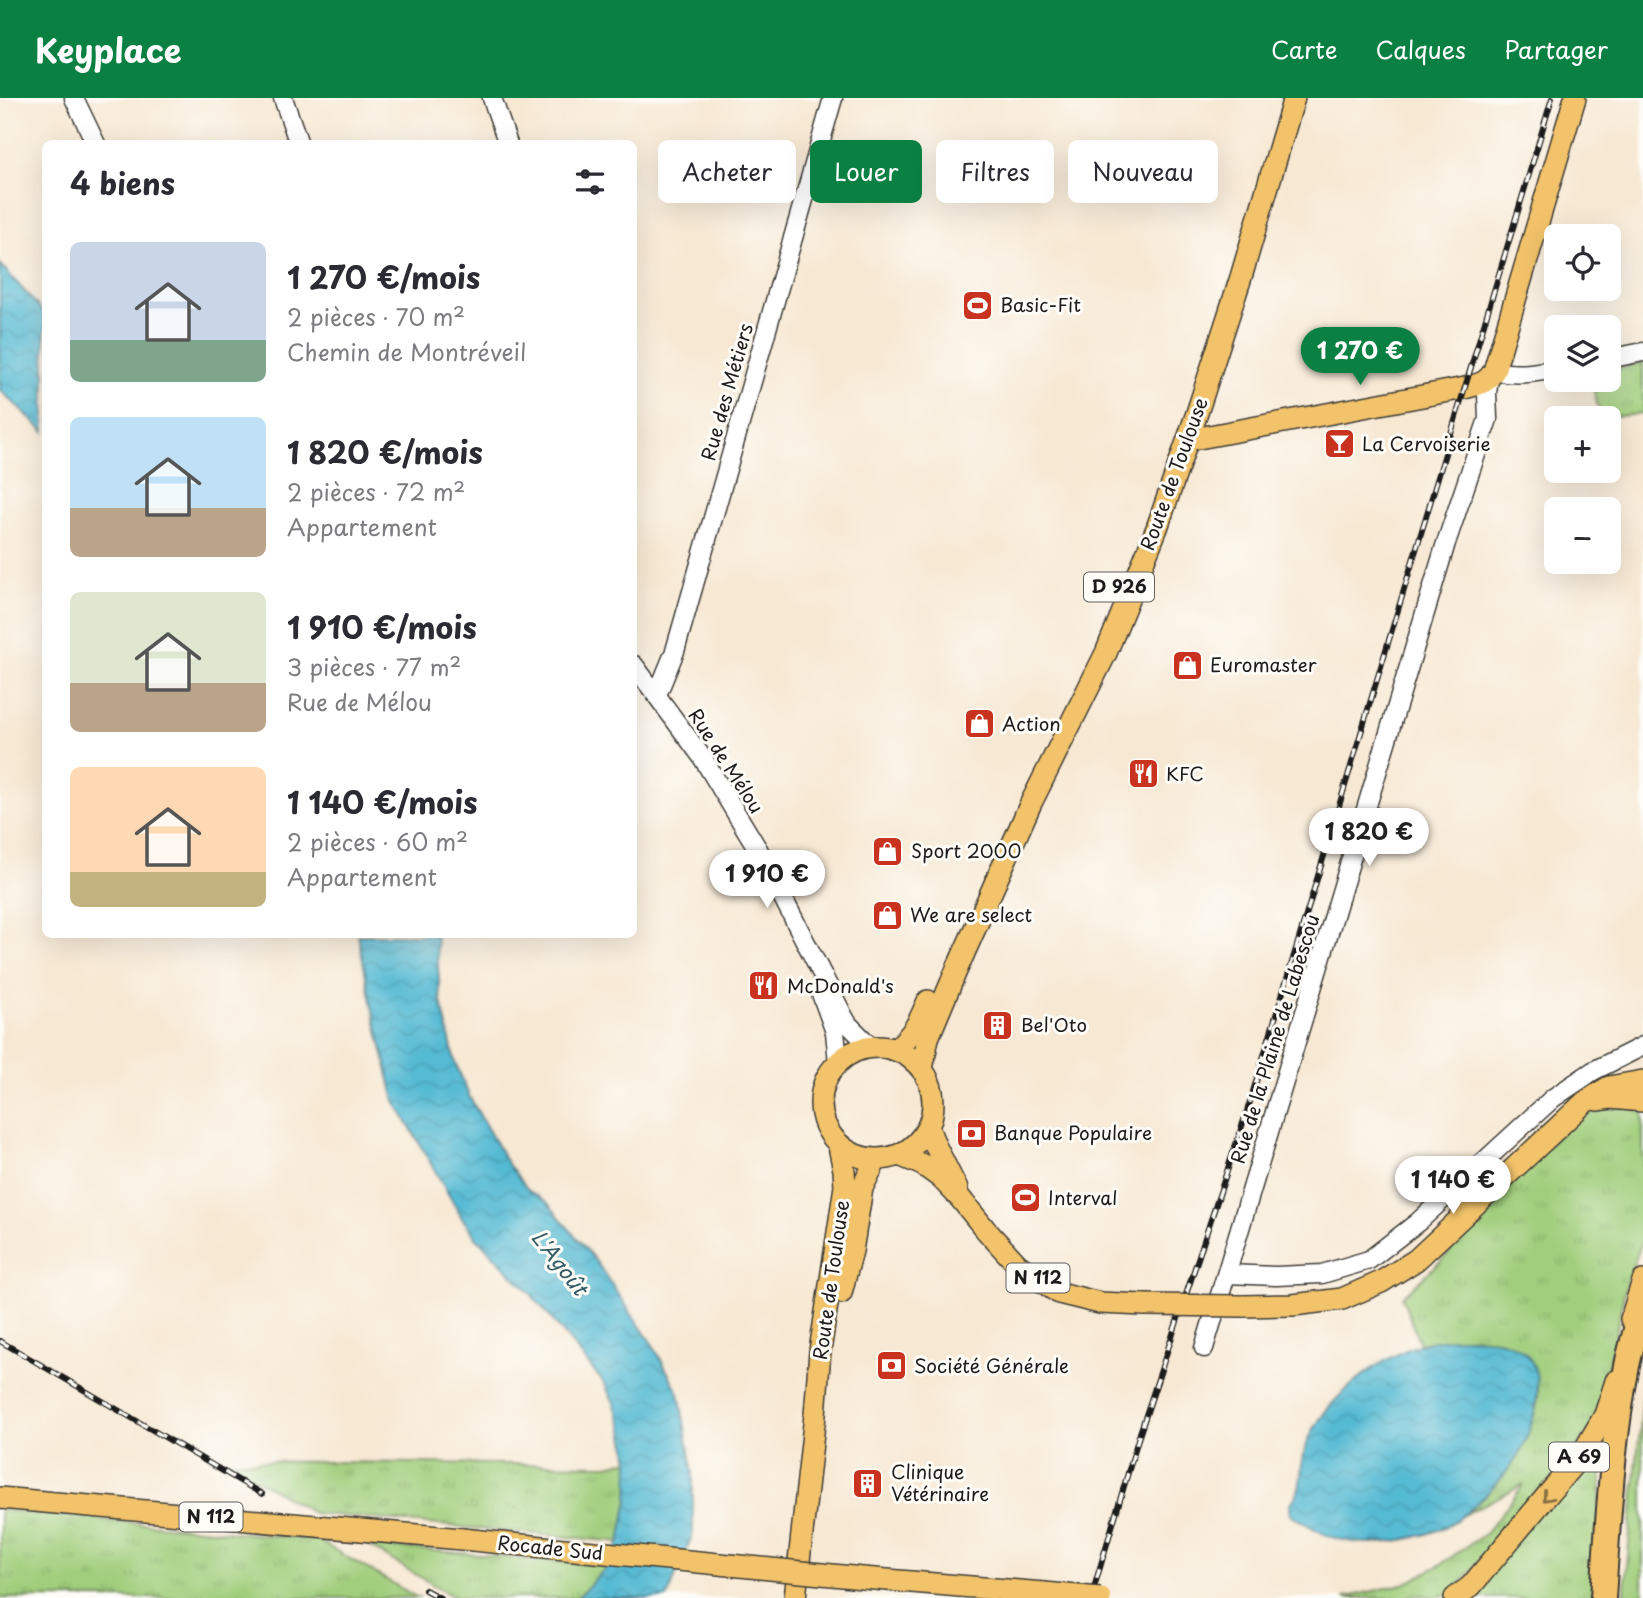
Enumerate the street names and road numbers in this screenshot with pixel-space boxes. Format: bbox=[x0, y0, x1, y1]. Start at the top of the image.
street label: Rue des Métiers bbox=[693, 320, 759, 464]
street label: Route de Toulouse bbox=[1132, 393, 1214, 554]
road number: D 926 bbox=[1084, 573, 1154, 602]
street label: Rue de Mélou bbox=[682, 703, 771, 818]
street label: Rue de la Plaine de Labescou bbox=[1223, 911, 1325, 1167]
street label: Route de Toulouse bbox=[805, 1198, 855, 1362]
road number: N 112 bbox=[1006, 1264, 1070, 1293]
road number: A 69 bbox=[1549, 1442, 1609, 1472]
road number: N 112 bbox=[180, 1502, 242, 1532]
street label: Rocade Sud bbox=[496, 1528, 604, 1566]

